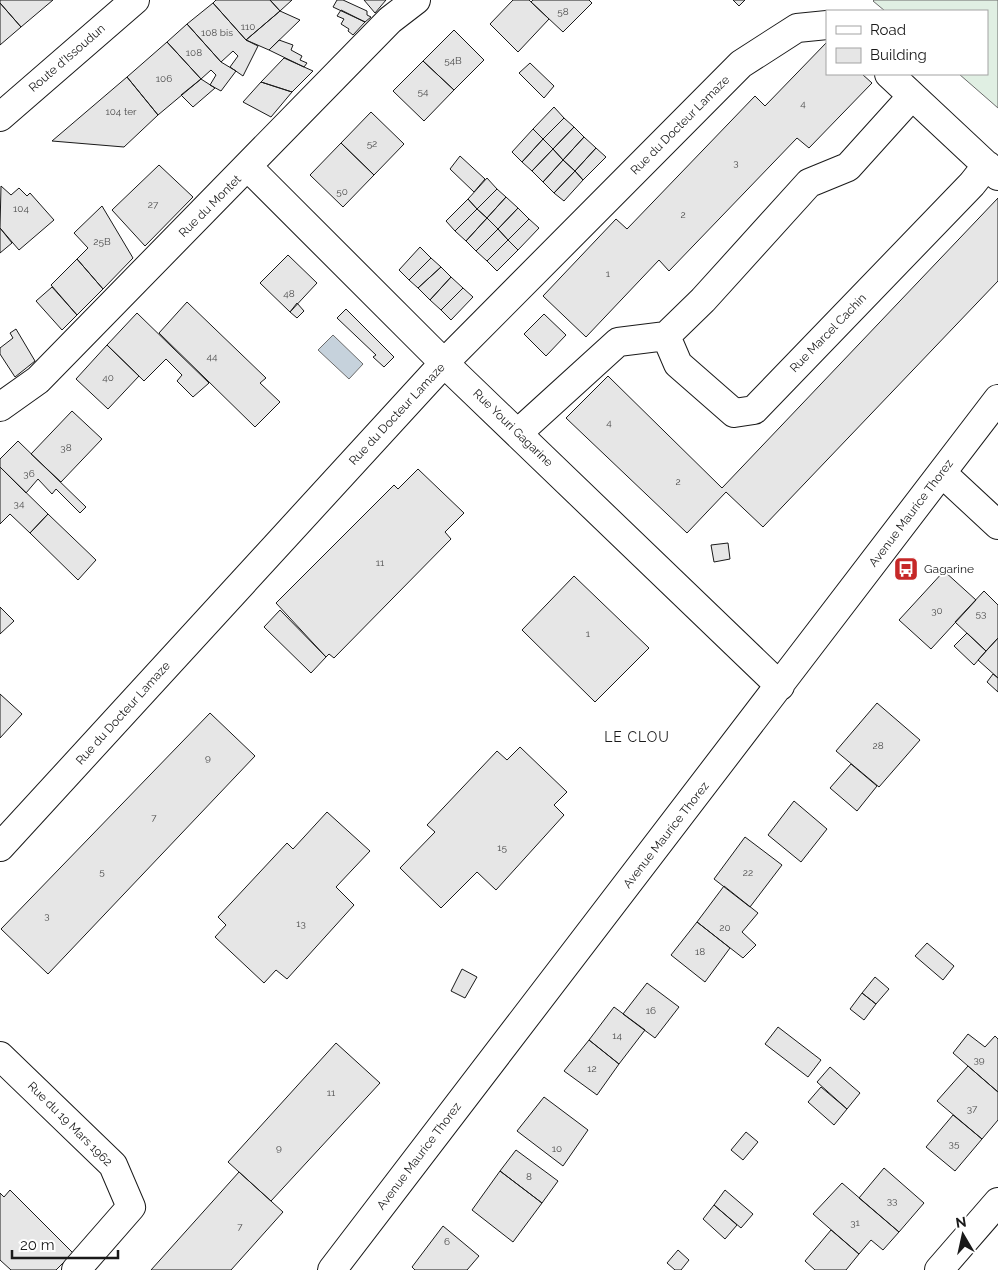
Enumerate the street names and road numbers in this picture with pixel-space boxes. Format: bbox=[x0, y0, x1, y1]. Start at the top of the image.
street label: Route d'Issoudun bbox=[26, 21, 108, 95]
street label: Rue du Docteur Lamaze bbox=[628, 73, 732, 177]
street label: Rue du Montet bbox=[176, 172, 244, 240]
street label: Rue Marcel Cachin bbox=[787, 291, 869, 375]
street label: Rue du Docteur Lamaze bbox=[346, 360, 448, 468]
street label: Rue Youri Gagarine bbox=[470, 386, 556, 470]
street label: Avenue Maurice Thorez bbox=[866, 457, 956, 569]
street label: Rue du Docteur Lamaze bbox=[73, 659, 173, 767]
street label: Avenue Maurice Thorez bbox=[620, 779, 712, 891]
street label: Rue du 19 Mars 1962 bbox=[25, 1079, 115, 1169]
street label: Avenue Maurice Thorez bbox=[374, 1100, 464, 1212]

